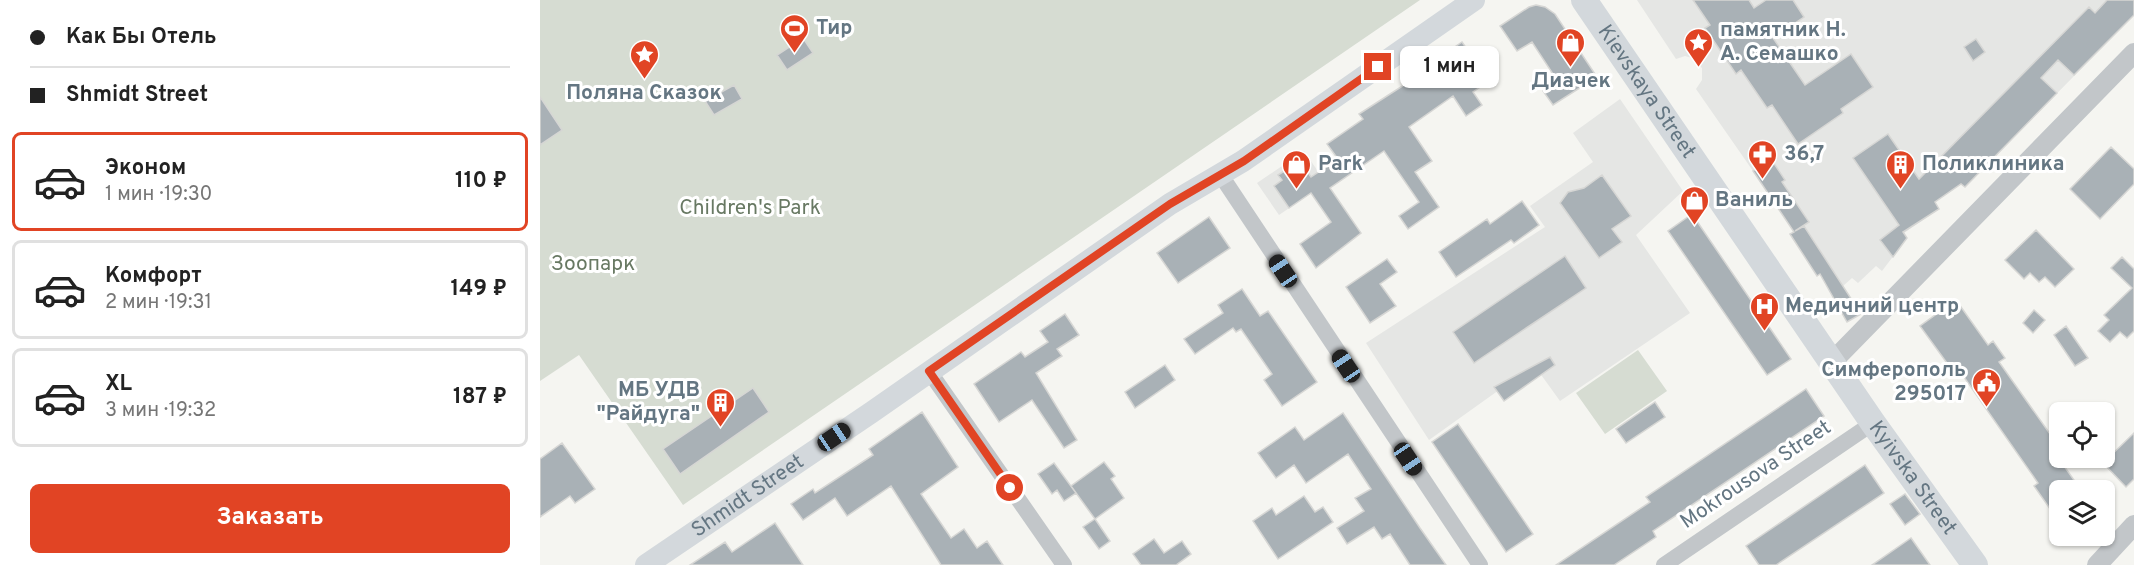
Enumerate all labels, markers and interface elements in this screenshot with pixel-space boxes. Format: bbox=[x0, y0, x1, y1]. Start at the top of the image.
sports icon: Тир bbox=[779, 12, 811, 54]
place label: Тир bbox=[816, 15, 852, 42]
place label: памятник Н. А. Семашко bbox=[1720, 17, 1846, 68]
street label: Kievskaya Street bbox=[1591, 19, 1702, 164]
text: Как Бы Отель bbox=[66, 24, 217, 51]
shop icon: Диачек bbox=[1555, 26, 1587, 68]
place icon: памятник Н. А. Семашко bbox=[1683, 26, 1715, 68]
place icon: Поляна Сказок bbox=[628, 38, 660, 80]
callout: 1 мин bbox=[1399, 46, 1498, 88]
route end bbox=[1364, 53, 1391, 80]
text: 1 мин bbox=[1424, 54, 1475, 80]
place label: Диачек bbox=[1531, 68, 1611, 95]
place label: Поляна Сказок bbox=[566, 80, 722, 107]
text: Shmidt Street bbox=[66, 82, 208, 109]
pharmacy icon: 36,7 bbox=[1747, 138, 1779, 180]
place label: 36,7 bbox=[1784, 141, 1824, 168]
shop icon: Park bbox=[1281, 148, 1313, 190]
building icon: Поликлиника bbox=[1885, 148, 1917, 190]
place label: Park bbox=[1318, 151, 1363, 178]
place label: Поликлиника bbox=[1922, 151, 2065, 178]
icon: car bbox=[33, 155, 87, 209]
text: Эконом bbox=[105, 155, 186, 182]
text: 110 ₽ bbox=[455, 168, 507, 195]
text: 1 мин · 19:30 bbox=[105, 182, 212, 208]
shop icon: Ваниль bbox=[1678, 184, 1710, 226]
place label: Ваниль bbox=[1715, 187, 1793, 214]
park label: Children's Park bbox=[679, 195, 821, 222]
park label: Зоопарк bbox=[551, 251, 635, 278]
car bbox=[1265, 251, 1301, 291]
icon: car bbox=[33, 263, 87, 317]
text: Комфорт bbox=[105, 263, 202, 290]
text: 149 ₽ bbox=[451, 276, 507, 303]
text: 2 мин · 19:31 bbox=[105, 290, 212, 316]
hospital icon: Медичний центр bbox=[1748, 290, 1780, 332]
place label: Медичний центр bbox=[1785, 293, 1959, 320]
car bbox=[1328, 346, 1364, 386]
place label: Симферополь 295017 bbox=[1821, 357, 1966, 408]
public building icon: Симферополь 295017 bbox=[1971, 366, 2003, 408]
icon: car bbox=[33, 371, 87, 425]
text: XL bbox=[105, 371, 132, 398]
place label: МБ УДВ "Райдуга" bbox=[597, 377, 700, 428]
text: 187 ₽ bbox=[453, 384, 507, 411]
building icon: МБ УДВ "Райдуга" bbox=[705, 386, 737, 428]
text: 3 мин · 19:32 bbox=[105, 398, 216, 424]
map controls bbox=[2049, 402, 2115, 546]
button: locate bbox=[2049, 402, 2115, 468]
street label: Mokrousova Street bbox=[1675, 414, 1837, 536]
street label: Kyivska Street bbox=[1862, 416, 1963, 540]
car bbox=[814, 419, 854, 455]
car bbox=[1390, 439, 1426, 479]
street label: Shmidt Street bbox=[686, 448, 809, 544]
route start bbox=[996, 474, 1023, 501]
button: layers bbox=[2049, 480, 2115, 546]
button: Заказать bbox=[30, 484, 510, 553]

